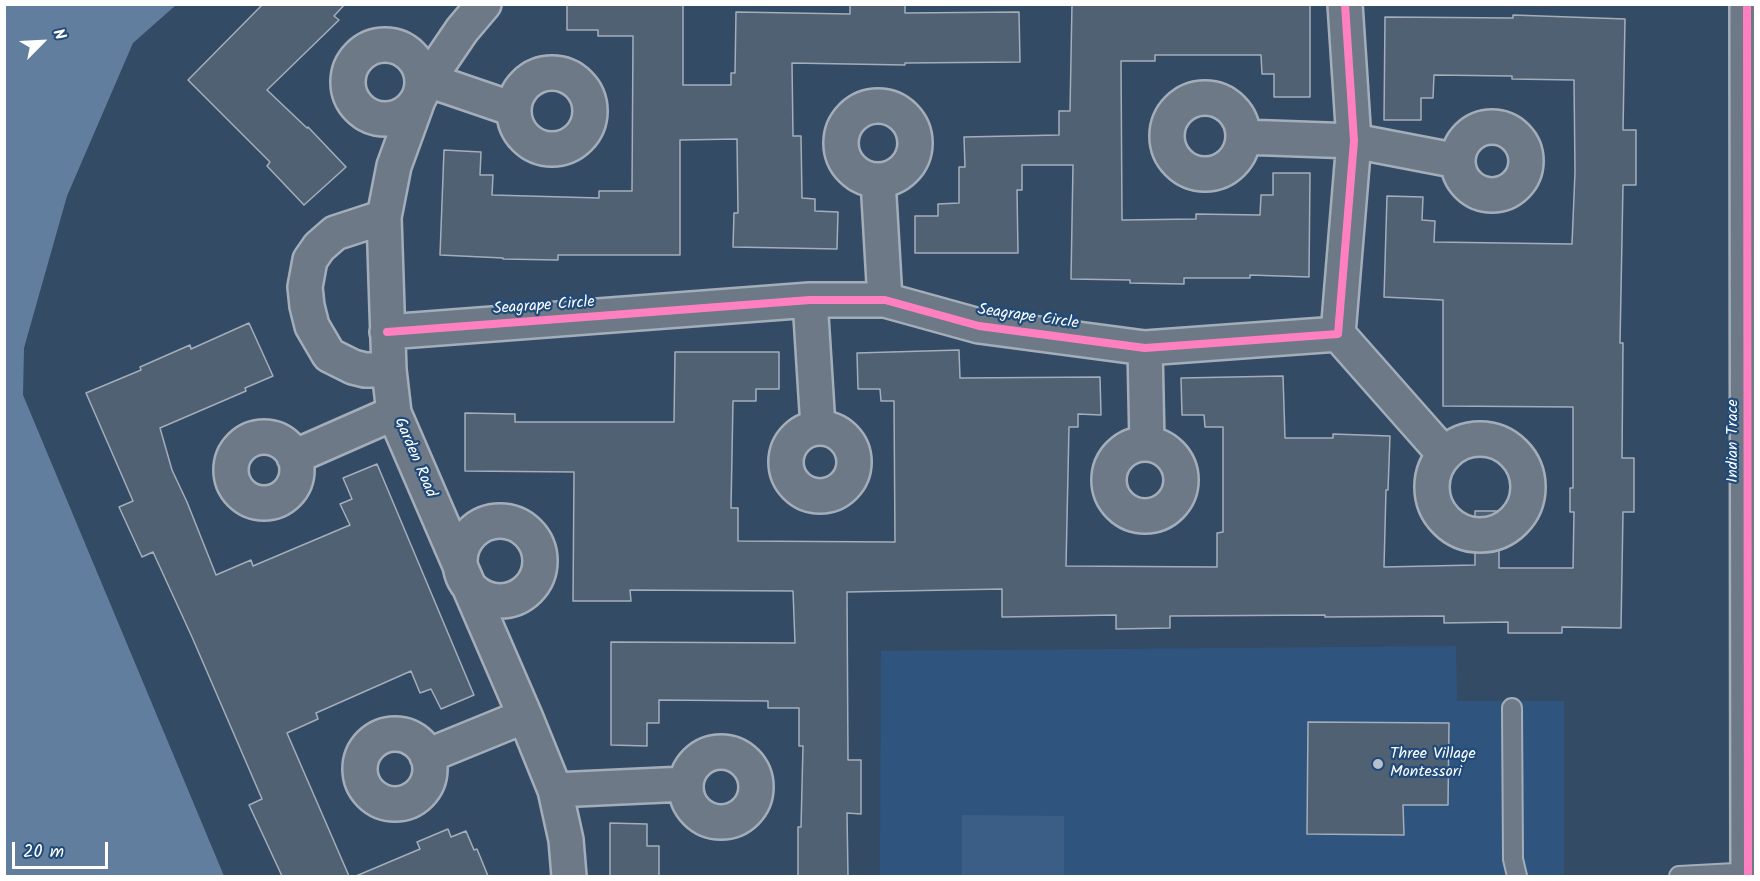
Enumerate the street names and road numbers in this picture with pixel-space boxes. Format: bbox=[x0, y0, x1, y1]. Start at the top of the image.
street label: Seagrape Circle bbox=[493, 294, 595, 320]
street label: Seagrape Circle bbox=[976, 301, 1080, 335]
street label: Indian Trace bbox=[1724, 399, 1744, 483]
street label: Garden Road bbox=[389, 415, 439, 501]

